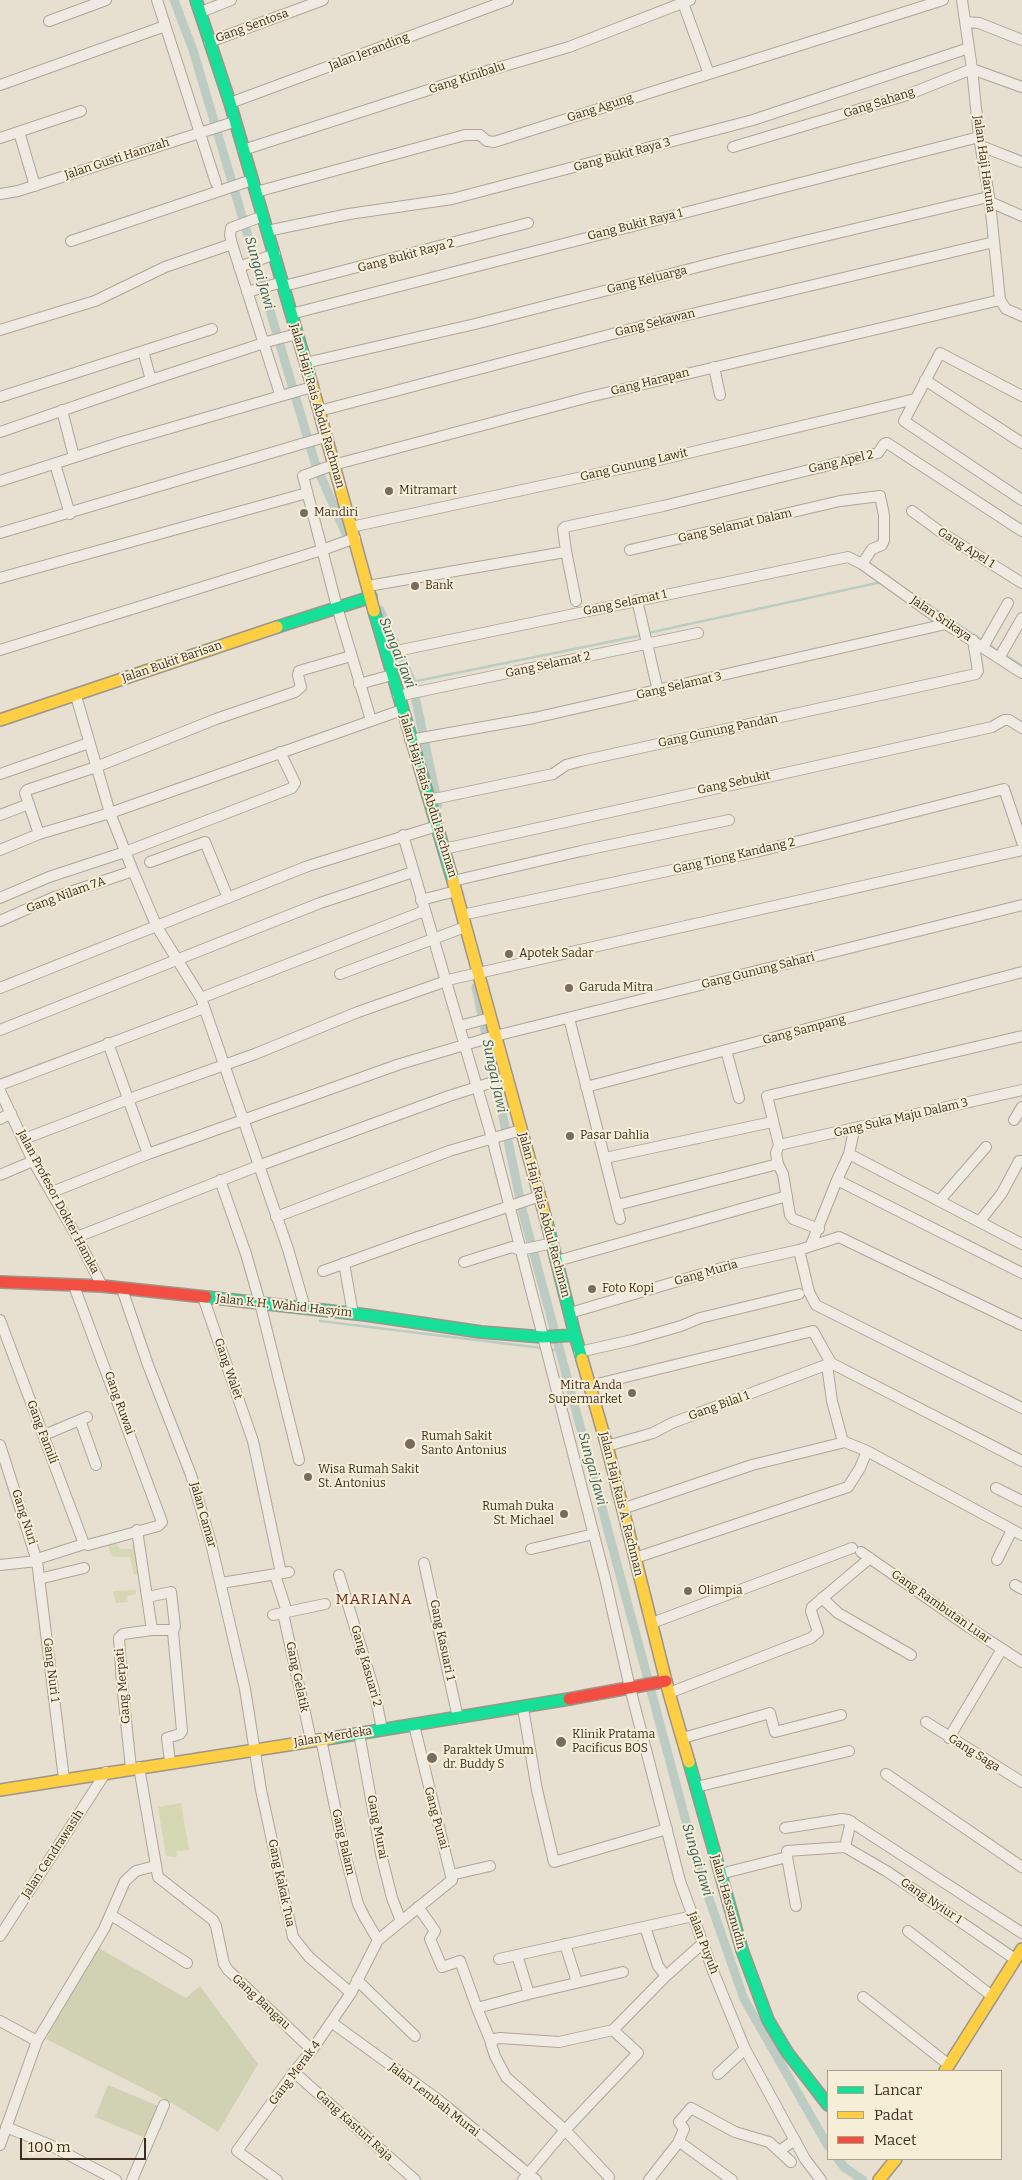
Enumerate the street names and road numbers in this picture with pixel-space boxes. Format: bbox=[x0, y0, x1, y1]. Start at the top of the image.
street label: Gang Sentosa bbox=[214, 6, 290, 46]
street label: Jalan Jeranding bbox=[327, 30, 411, 74]
street label: Gang Kinibalu bbox=[427, 59, 507, 97]
street label: Gang Sahang bbox=[842, 85, 916, 121]
street label: Gang Agung bbox=[565, 91, 635, 125]
street label: Jalan Haji Haruna bbox=[970, 114, 998, 214]
street label: Jalan Gusti Hamzah bbox=[63, 135, 171, 183]
street label: Gang Bukit Raya 3 bbox=[572, 135, 672, 175]
street label: Gang Bukit Raya 1 bbox=[586, 206, 684, 244]
street label: Gang Bukit Raya 2 bbox=[356, 236, 456, 276]
street label: Gang Keluarga bbox=[605, 263, 689, 297]
street label: Gang Sekawan bbox=[614, 306, 696, 340]
street label: Jalan Haji Rais Abdul Rachman bbox=[287, 322, 347, 490]
street label: Gang Harapan bbox=[609, 365, 691, 399]
street label: Gang Gunung Lawit bbox=[579, 446, 689, 484]
street label: Gang Apel 2 bbox=[807, 448, 875, 476]
street label: Gang Selamat Dalam bbox=[677, 506, 793, 546]
street label: Gang Apel 1 bbox=[935, 525, 997, 571]
street label: Gang Selamat 1 bbox=[582, 587, 668, 619]
street label: Jalan Srikaya bbox=[908, 593, 974, 645]
street label: Jalan Bukit Barisan bbox=[120, 638, 224, 686]
street label: Gang Selamat 2 bbox=[504, 649, 592, 681]
street label: Gang Selamat 3 bbox=[635, 669, 723, 703]
street label: Gang Gunung Pandan bbox=[657, 711, 779, 751]
street label: Jalan Haji Rais Abdul Rachman bbox=[396, 713, 460, 879]
street label: Gang Sebukit bbox=[696, 768, 772, 798]
street label: Gang Tiong Kandang 2 bbox=[672, 835, 796, 877]
street label: Gang Nilam 7A bbox=[24, 874, 108, 916]
street label: Gang Gunung Sahari bbox=[700, 950, 816, 992]
street label: Gang Sampang bbox=[761, 1012, 847, 1048]
street label: Gang Suka Maju Dalam 3 bbox=[832, 1096, 970, 1140]
street label: Jalan Profesor Dokter Hamka bbox=[14, 1128, 102, 1276]
street label: Jalan Haji Rais Abdul Rachman bbox=[515, 1131, 573, 1299]
street label: Gang Muria bbox=[673, 1257, 739, 1289]
street label: Jalan K.H. Wahid Hasyim bbox=[215, 1292, 353, 1320]
street label: Gang Walet bbox=[211, 1336, 245, 1402]
street label: Gang Ruwai bbox=[101, 1369, 137, 1437]
street label: Gang Bilal 1 bbox=[687, 1388, 751, 1424]
street label: Gang Famili bbox=[23, 1398, 61, 1466]
street label: Jalan Haji Rais A. Rachman bbox=[596, 1430, 646, 1578]
street label: Jalan Camar bbox=[187, 1481, 219, 1549]
street label: Gang Nuri bbox=[8, 1487, 40, 1547]
street label: Gang Rambutan Luar bbox=[888, 1567, 994, 1647]
street label: Gang Kasuari 1 bbox=[426, 1598, 458, 1682]
street label: Gang Kasuari 2 bbox=[348, 1624, 384, 1708]
street label: Gang Nuri 1 bbox=[40, 1637, 62, 1703]
street label: Gang Gelatik bbox=[282, 1640, 312, 1714]
street label: Gang Merpati bbox=[113, 1648, 133, 1724]
street label: Jalan Merdeka bbox=[293, 1724, 373, 1750]
street label: Gang Saga bbox=[945, 1731, 1003, 1775]
street label: Gang Punai bbox=[421, 1785, 451, 1851]
street label: Gang Murai bbox=[364, 1794, 390, 1860]
street label: Jalan Cendrawasih bbox=[19, 1807, 87, 1901]
street label: Gang Balam bbox=[328, 1808, 358, 1876]
street label: Gang Kakak Tua bbox=[265, 1838, 297, 1928]
street label: Jalan Hassanudin bbox=[708, 1853, 748, 1951]
street label: Gang Nyiur 1 bbox=[898, 1875, 964, 1927]
street label: Jalan Puyuh bbox=[685, 1910, 721, 1976]
street label: Gang Bangau bbox=[229, 1971, 293, 2033]
street label: Gang Merak 4 bbox=[266, 2038, 324, 2108]
street label: Jalan Lembah Murai bbox=[386, 2060, 482, 2140]
street label: Gang Kasturi Raja bbox=[312, 2087, 396, 2165]

